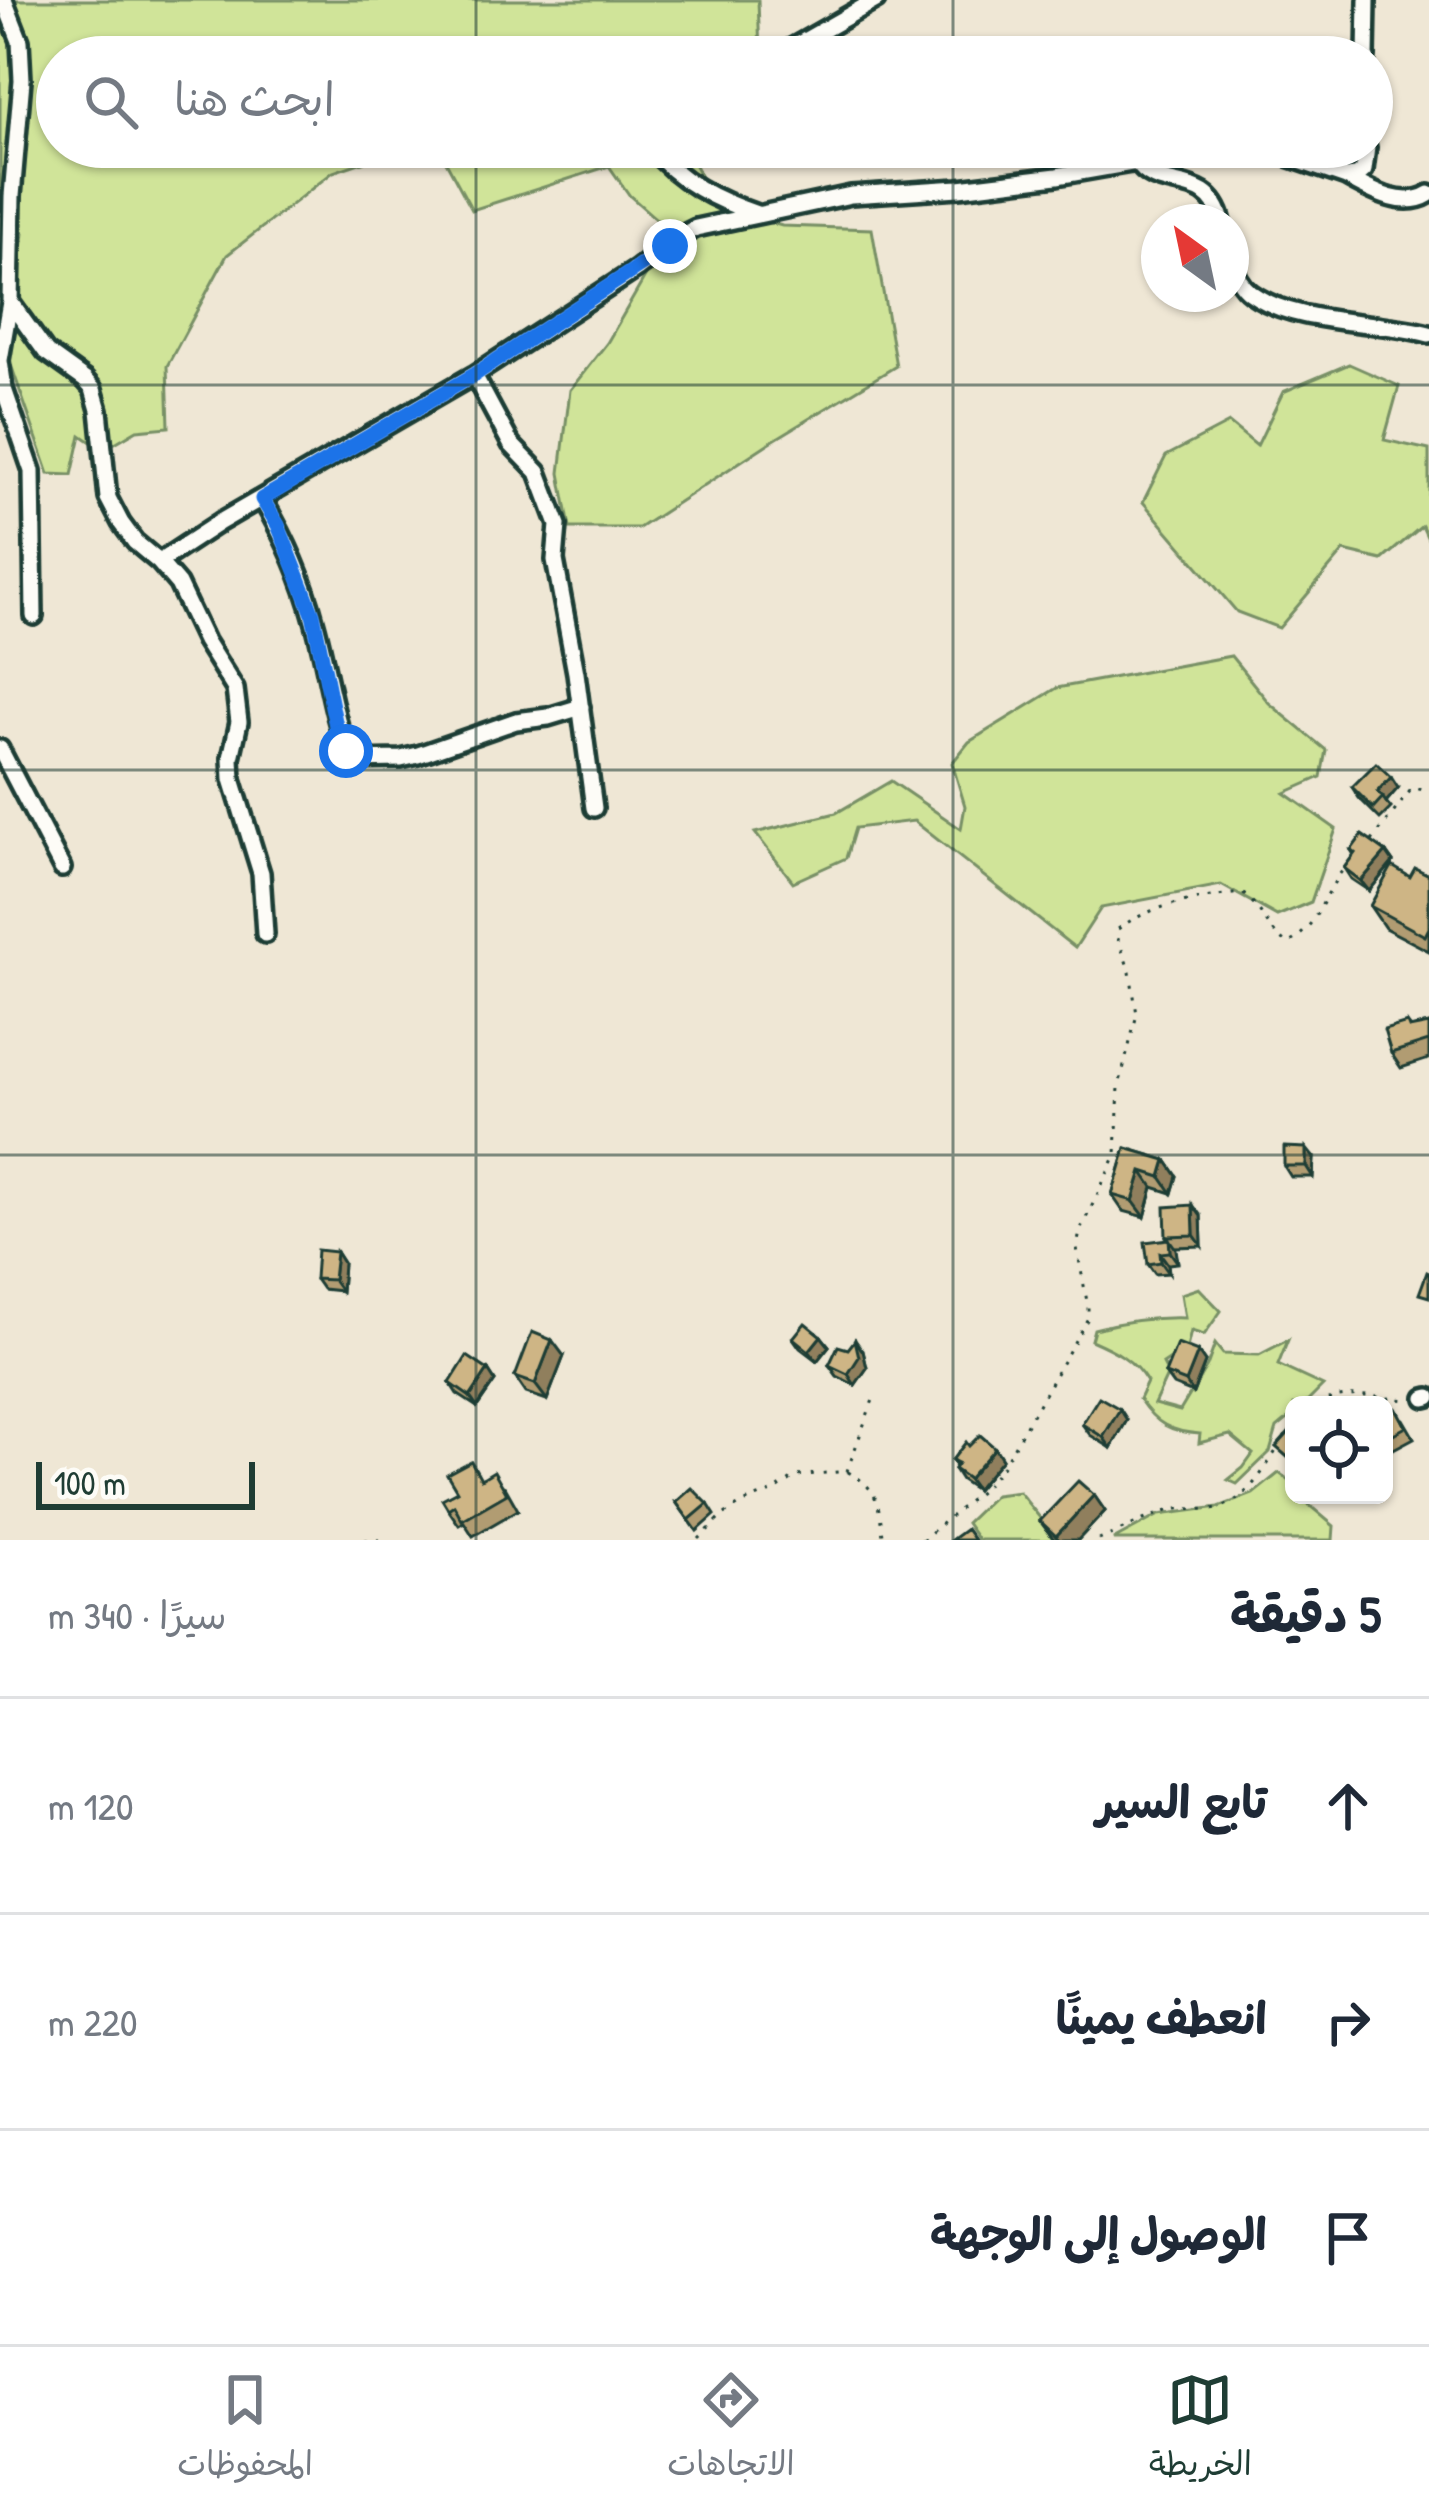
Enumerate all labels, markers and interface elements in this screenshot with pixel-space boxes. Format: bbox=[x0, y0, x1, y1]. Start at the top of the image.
search box bbox=[36, 36, 1393, 168]
text: ابحث هنا bbox=[174, 68, 335, 129]
icon: search bbox=[78, 69, 144, 135]
north arrow bbox=[1141, 204, 1249, 312]
route end bbox=[643, 219, 697, 273]
route start bbox=[319, 724, 373, 778]
map controls bbox=[1285, 1396, 1393, 1504]
button: locate bbox=[1285, 1396, 1393, 1504]
scale bar bbox=[36, 1456, 255, 1509]
text: 100 m bbox=[54, 1461, 126, 1505]
text: 5 دقيقة bbox=[1230, 1579, 1381, 1648]
text: سيرًا · 340 m bbox=[48, 1588, 227, 1641]
text: تابع السير bbox=[1096, 1771, 1267, 1832]
icon: ahead bbox=[1315, 1773, 1381, 1839]
text: 120 m bbox=[48, 1779, 133, 1832]
text: انعطف يمينًا bbox=[1056, 1987, 1267, 2048]
icon: right bbox=[1315, 1989, 1381, 2055]
text: 220 m bbox=[48, 1995, 138, 2048]
text: الوصول إلى الوجهة bbox=[930, 2203, 1267, 2264]
icon: arrive bbox=[1315, 2205, 1381, 2271]
tab: المحفوظات bbox=[177, 2367, 313, 2493]
tab: الاتجاهات bbox=[667, 2367, 795, 2493]
tab: الخريطة bbox=[1149, 2367, 1252, 2493]

